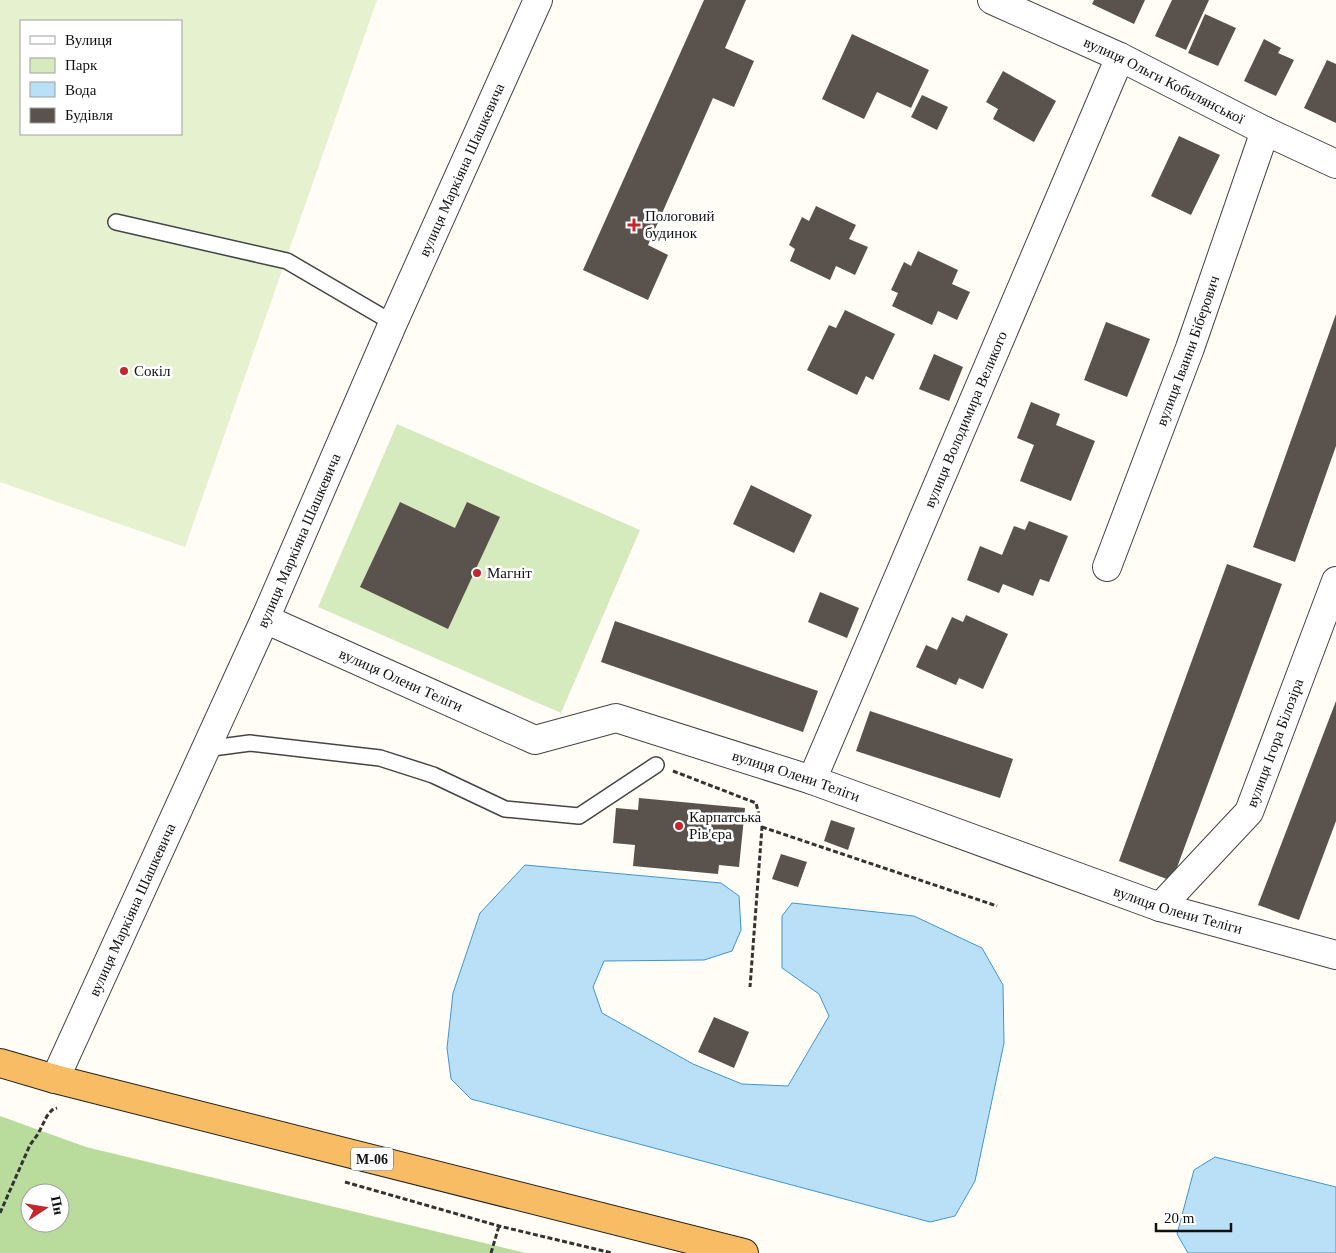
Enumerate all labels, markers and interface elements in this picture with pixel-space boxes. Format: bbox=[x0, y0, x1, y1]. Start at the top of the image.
legend bbox=[20, 20, 182, 135]
text: Вулиця bbox=[65, 32, 112, 48]
street label: вулиця Ольги Кобилянської bbox=[1081, 34, 1248, 127]
text: Парк bbox=[65, 57, 98, 73]
street label: вулиця Маркіяна Шашкевича bbox=[416, 80, 508, 259]
text: Вода bbox=[65, 82, 97, 98]
text: Будівля bbox=[65, 107, 113, 123]
place label: Пологовий будинок bbox=[645, 208, 715, 241]
marker: Пологовий будинок bbox=[627, 218, 641, 232]
street label: вулиця Іванни Біберович bbox=[1153, 273, 1223, 428]
street label: вулиця Володимира Великого bbox=[921, 329, 1010, 510]
place label: Сокіл bbox=[134, 363, 171, 379]
marker: Сокіл bbox=[118, 365, 130, 377]
street label: вулиця Маркіяна Шашкевича bbox=[254, 451, 344, 630]
place label: Магніт bbox=[487, 565, 532, 581]
marker: Магніт bbox=[471, 567, 483, 579]
street label: вулиця Олени Теліги bbox=[337, 645, 465, 715]
street label: вулиця Ігора Білозіра bbox=[1244, 676, 1307, 809]
street label: вулиця Олени Теліги bbox=[730, 747, 862, 805]
place label: Карпатська Рів'єра bbox=[689, 809, 762, 842]
marker: Карпатська Рів'єра bbox=[673, 820, 685, 832]
street label: вулиця Маркіяна Шашкевича bbox=[86, 821, 179, 999]
street label: вулиця Олени Теліги bbox=[1112, 883, 1244, 937]
road number: М-06 bbox=[351, 1148, 393, 1170]
north arrow bbox=[20, 1183, 70, 1233]
text: Пн bbox=[48, 1195, 67, 1216]
scale bar bbox=[1156, 1200, 1231, 1232]
text: 20 m bbox=[1164, 1210, 1195, 1226]

